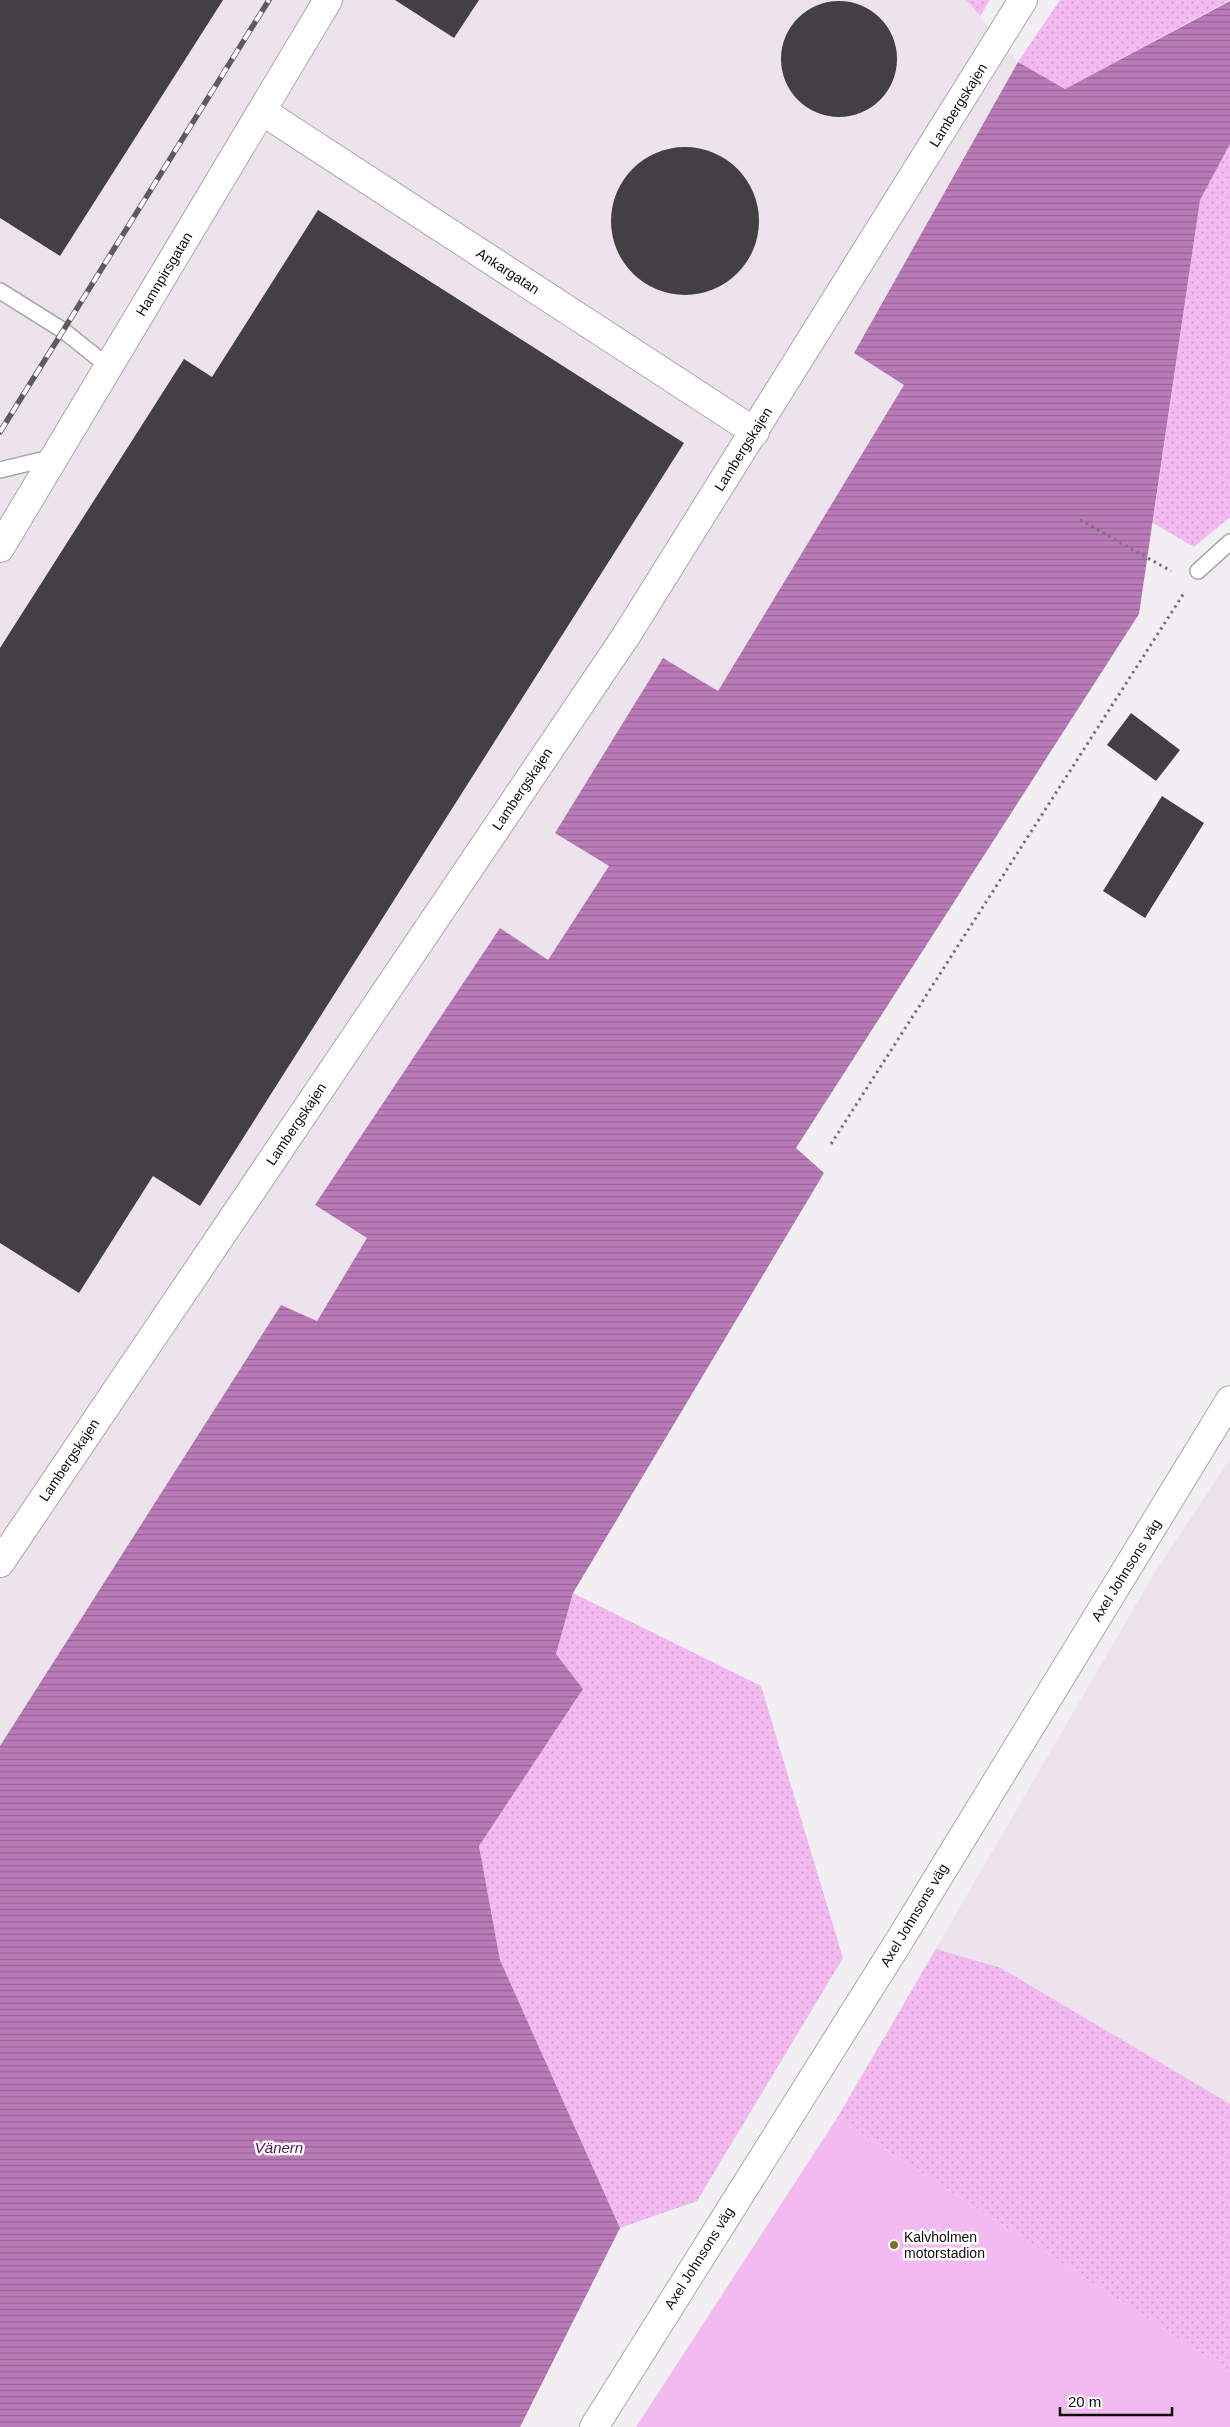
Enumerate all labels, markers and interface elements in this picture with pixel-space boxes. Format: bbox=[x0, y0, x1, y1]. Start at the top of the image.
street label: Lambergskajen bbox=[926, 60, 990, 150]
street label: Hamnpirsgatan bbox=[133, 229, 195, 319]
street label: Ankargatan bbox=[474, 245, 542, 297]
street label: Lambergskajen bbox=[711, 404, 775, 494]
street label: Lambergskajen bbox=[489, 745, 555, 833]
street label: Lambergskajen bbox=[263, 1080, 329, 1168]
street label: Lambergskajen bbox=[36, 1416, 102, 1504]
street label: Axel Johnsons väg bbox=[1088, 1516, 1164, 1624]
street label: Axel Johnsons väg bbox=[877, 1861, 951, 1969]
water label: Vänern bbox=[255, 2139, 303, 2156]
street label: Axel Johnsons väg bbox=[661, 2204, 737, 2312]
place label: Kalvholmen motorstadion bbox=[904, 2229, 985, 2261]
marker: Kalvholmen motorstadion bbox=[888, 2239, 900, 2251]
scale bar bbox=[1060, 2384, 1172, 2416]
text: 20 m bbox=[1068, 2393, 1101, 2410]

